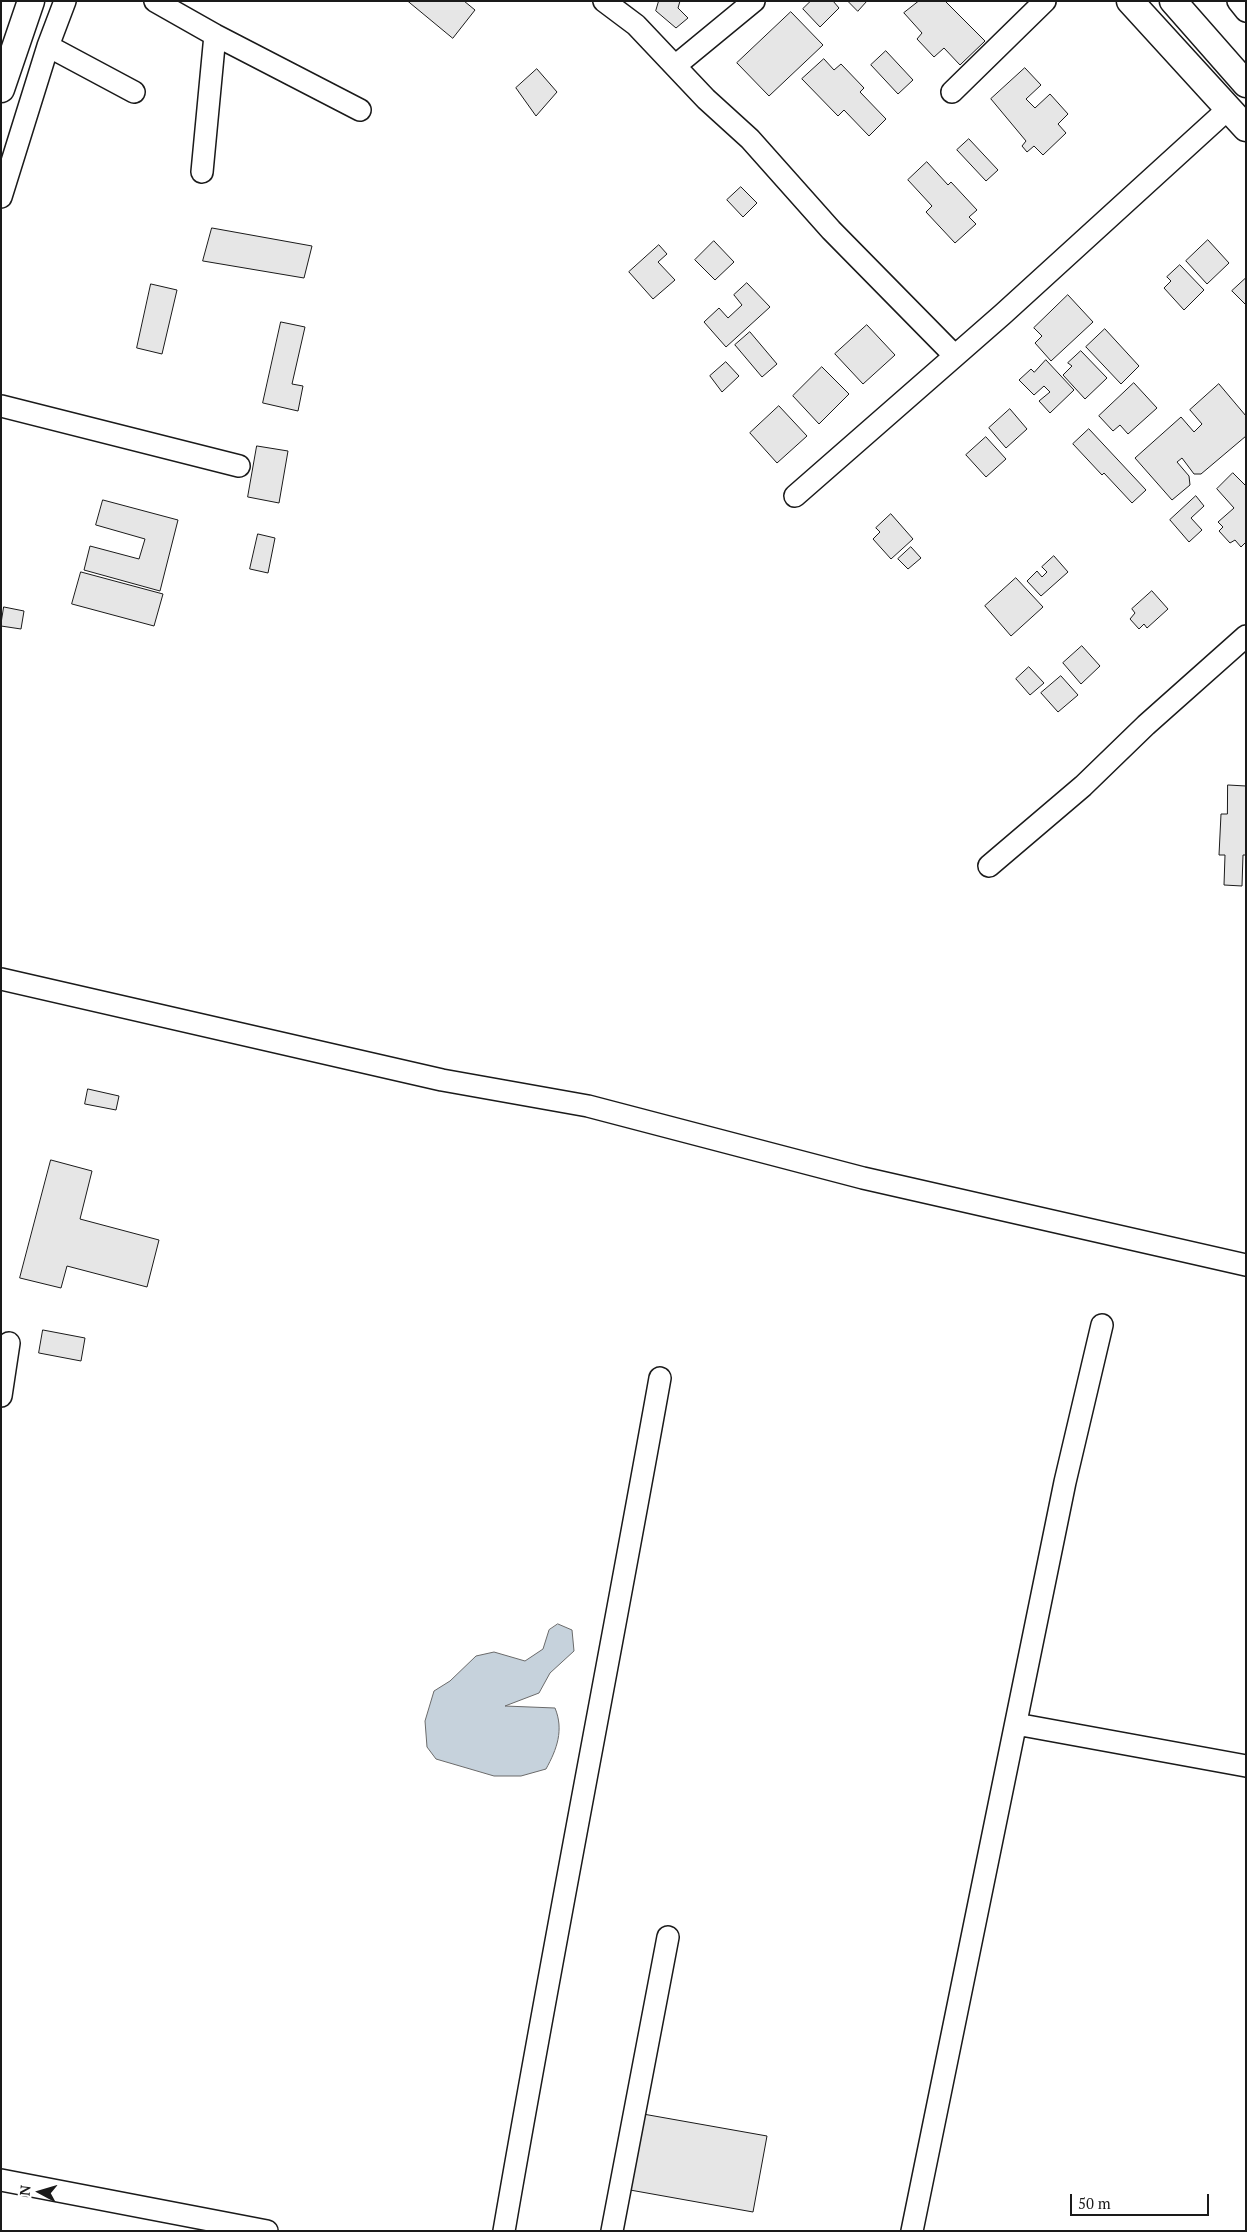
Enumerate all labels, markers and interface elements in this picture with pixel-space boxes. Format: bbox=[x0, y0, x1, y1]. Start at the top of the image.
north arrow bbox=[15, 2167, 65, 2217]
text: N bbox=[15, 2184, 35, 2197]
scale bar bbox=[1072, 2184, 1211, 2216]
text: 50 m bbox=[1078, 2193, 1111, 2213]

